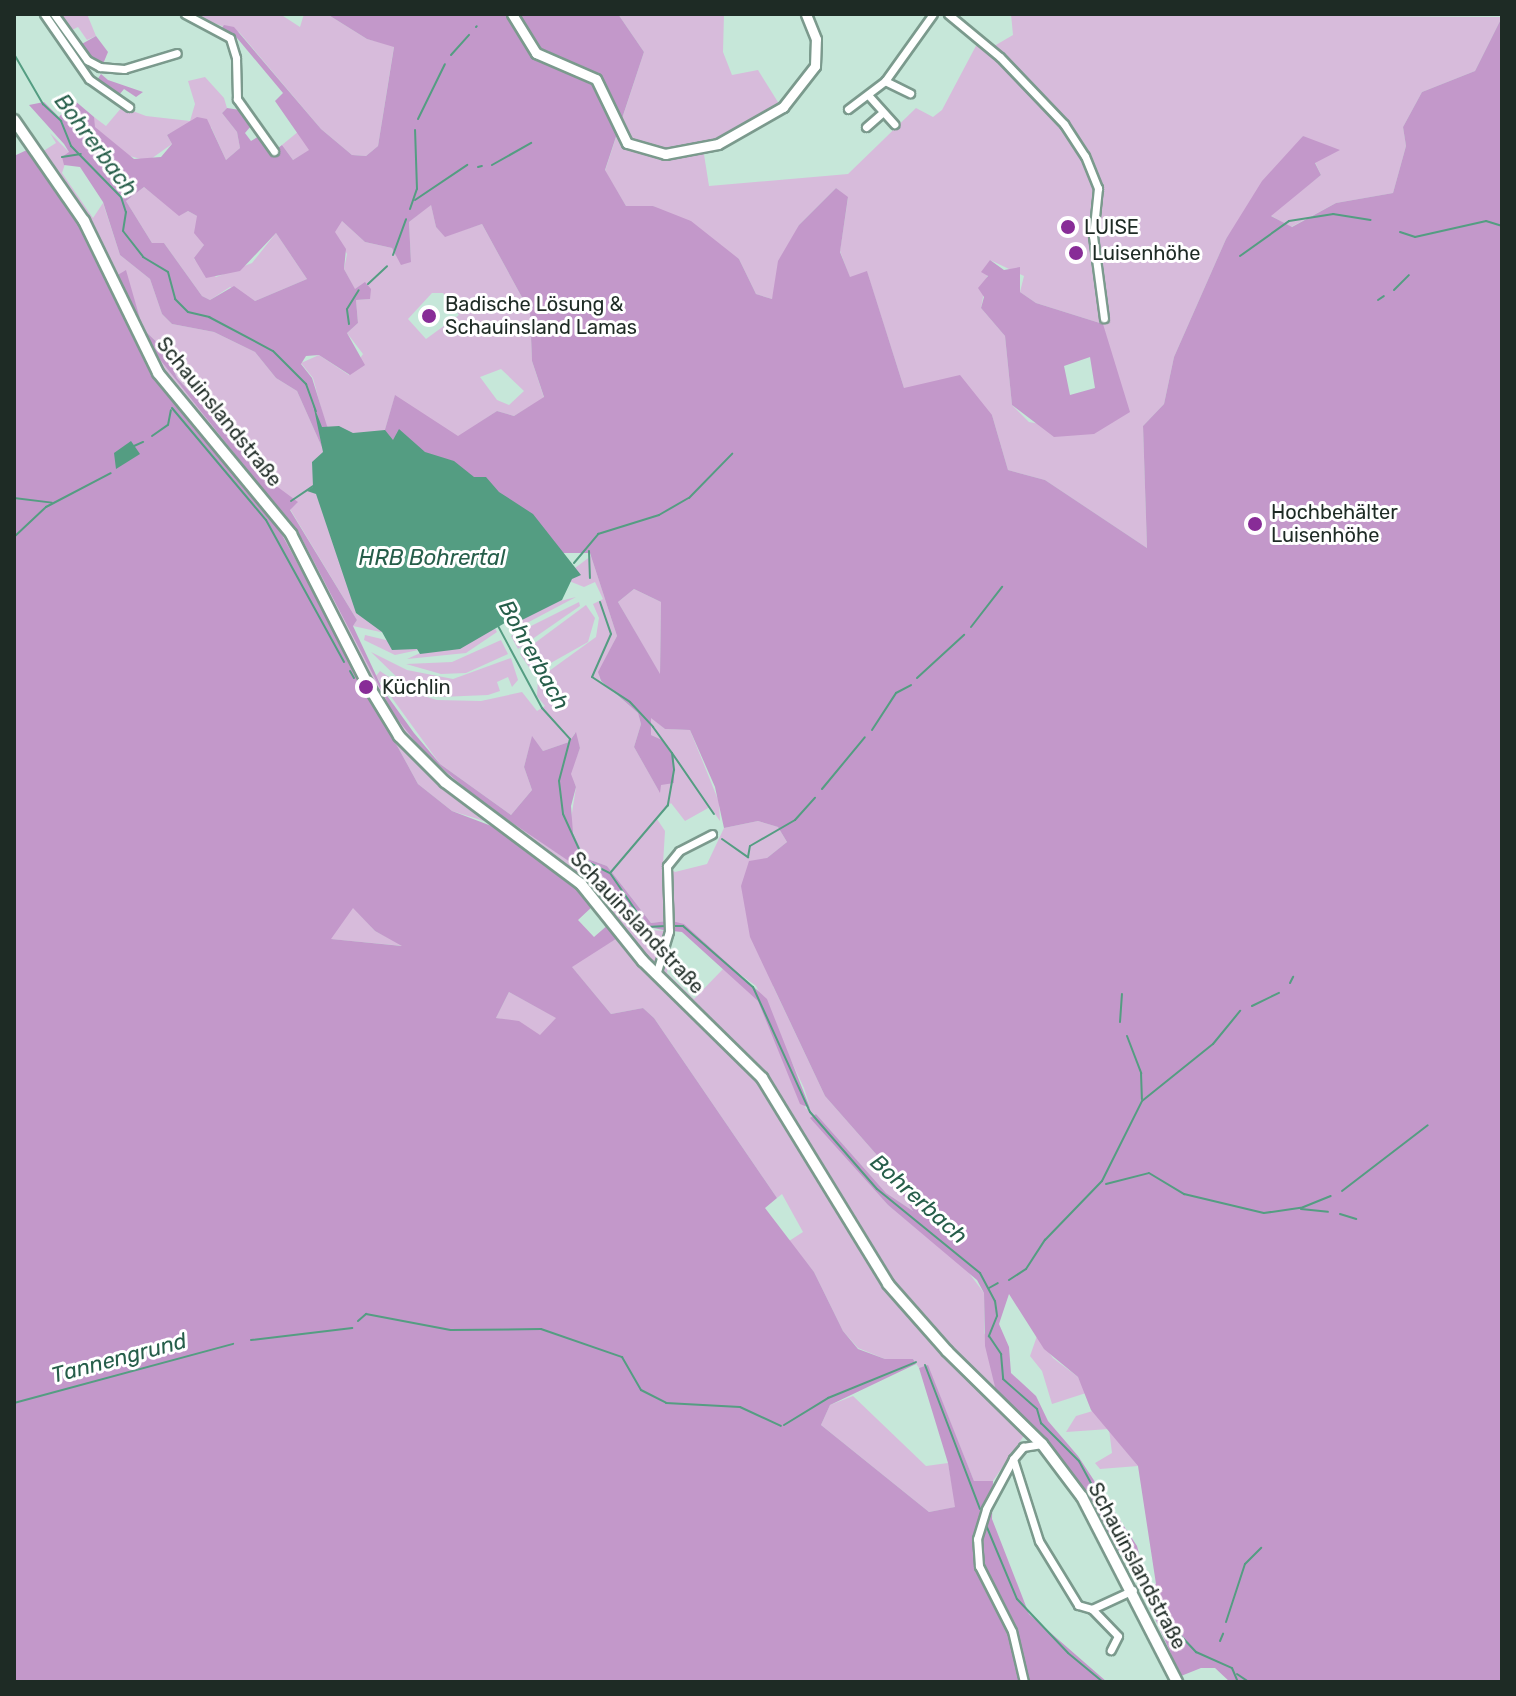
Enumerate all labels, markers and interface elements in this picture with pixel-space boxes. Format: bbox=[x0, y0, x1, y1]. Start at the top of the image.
water label: Bohrerbach bbox=[49, 89, 143, 201]
place label: LUISE bbox=[1084, 215, 1139, 239]
marker: LUISE bbox=[1059, 218, 1077, 236]
place label: Luisenhöhe bbox=[1092, 241, 1200, 265]
marker: Luisenhöhe bbox=[1067, 244, 1085, 262]
place label: Badische Lösung & Schauinsland Lamas bbox=[445, 292, 637, 339]
marker: Badische Lösung & Schauinsland Lamas bbox=[420, 307, 438, 325]
street label: Schauinslandstraße bbox=[151, 332, 287, 492]
place label: Hochbehälter Luisenhöhe bbox=[1271, 500, 1398, 547]
marker: Hochbehälter Luisenhöhe bbox=[1246, 515, 1264, 533]
water label: HRB Bohrertal bbox=[359, 545, 505, 571]
water label: Bohrerbach bbox=[493, 596, 575, 714]
place label: Küchlin bbox=[382, 675, 451, 699]
marker: Küchlin bbox=[357, 678, 375, 696]
street label: Schauinslandstraße bbox=[565, 847, 709, 999]
water label: Bohrerbach bbox=[865, 1149, 973, 1249]
water label: Tannengrund bbox=[48, 1327, 190, 1389]
street label: Schauinslandstraße bbox=[1083, 1479, 1191, 1653]

